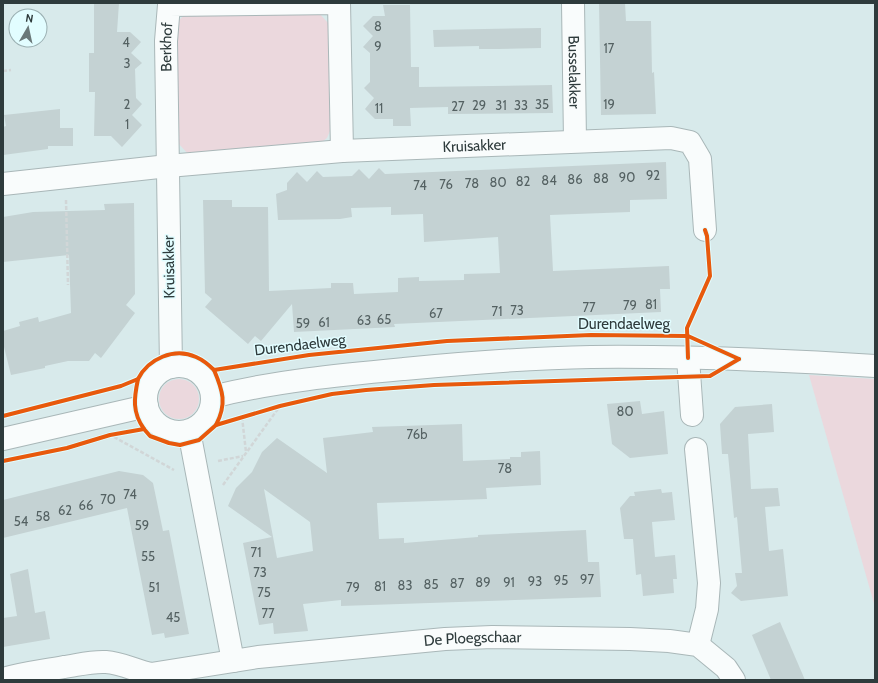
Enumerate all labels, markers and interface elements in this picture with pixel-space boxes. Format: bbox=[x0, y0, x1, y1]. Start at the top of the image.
north arrow bbox=[8, 8, 48, 48]
text: N bbox=[25, 11, 35, 26]
house number: 8 bbox=[374, 18, 382, 34]
street label: Berkhof bbox=[157, 22, 177, 72]
house number: 4 bbox=[122, 34, 130, 50]
street label: Busselakker bbox=[564, 35, 584, 109]
house number: 9 bbox=[374, 38, 382, 54]
house number: 17 bbox=[604, 40, 615, 56]
house number: 3 bbox=[123, 55, 131, 71]
house number: 2 bbox=[124, 96, 131, 112]
house number: 35 bbox=[535, 96, 549, 112]
house number: 19 bbox=[603, 96, 615, 112]
house number: 29 bbox=[472, 97, 486, 113]
house number: 31 bbox=[495, 97, 507, 113]
house number: 33 bbox=[514, 97, 528, 113]
house number: 27 bbox=[451, 98, 465, 114]
house number: 11 bbox=[375, 100, 383, 116]
house number: 1 bbox=[125, 116, 129, 132]
street label: Kruisakker bbox=[442, 136, 507, 156]
house number: 92 bbox=[646, 167, 660, 183]
house number: 90 bbox=[619, 169, 635, 185]
house number: 88 bbox=[593, 170, 609, 186]
house number: 86 bbox=[567, 171, 583, 187]
house number: 84 bbox=[541, 172, 557, 188]
house number: 82 bbox=[516, 173, 531, 189]
house number: 80 bbox=[490, 174, 506, 190]
house number: 78 bbox=[465, 175, 479, 191]
house number: 76 bbox=[439, 176, 453, 192]
house number: 74 bbox=[413, 177, 427, 193]
street label: Kruisakker bbox=[159, 235, 179, 299]
house number: 81 bbox=[645, 296, 657, 312]
house number: 79 bbox=[623, 297, 637, 313]
house number: 77 bbox=[582, 299, 596, 315]
house number: 73 bbox=[510, 302, 524, 318]
house number: 71 bbox=[492, 303, 502, 319]
house number: 67 bbox=[429, 305, 443, 321]
house number: 65 bbox=[377, 311, 391, 327]
house number: 63 bbox=[357, 312, 371, 328]
house number: 61 bbox=[318, 314, 330, 330]
house number: 59 bbox=[296, 315, 310, 331]
street label: Durendaelweg bbox=[578, 315, 670, 333]
street label: Durendaelweg bbox=[253, 330, 347, 360]
house number: 80 bbox=[617, 403, 633, 419]
house number: 76b bbox=[407, 426, 427, 442]
house number: 78 bbox=[498, 460, 512, 476]
house number: 74 bbox=[123, 486, 137, 502]
house number: 70 bbox=[100, 491, 116, 507]
house number: 66 bbox=[79, 497, 93, 513]
house number: 62 bbox=[58, 502, 72, 518]
house number: 58 bbox=[36, 508, 51, 524]
house number: 54 bbox=[14, 513, 29, 529]
house number: 59 bbox=[135, 517, 149, 533]
house number: 71 bbox=[251, 544, 261, 560]
house number: 55 bbox=[141, 548, 155, 564]
house number: 73 bbox=[253, 564, 267, 580]
house number: 97 bbox=[580, 571, 594, 587]
house number: 95 bbox=[554, 572, 568, 588]
house number: 93 bbox=[528, 573, 542, 589]
house number: 89 bbox=[475, 574, 491, 590]
house number: 91 bbox=[503, 574, 515, 590]
house number: 87 bbox=[450, 575, 465, 591]
house number: 85 bbox=[424, 576, 438, 592]
house number: 83 bbox=[398, 577, 412, 593]
house number: 81 bbox=[374, 578, 386, 594]
house number: 51 bbox=[148, 579, 160, 595]
house number: 79 bbox=[346, 579, 360, 595]
house number: 75 bbox=[257, 584, 271, 600]
house number: 77 bbox=[261, 605, 275, 621]
house number: 45 bbox=[166, 609, 180, 625]
street label: De Ploegschaar bbox=[423, 628, 522, 650]

